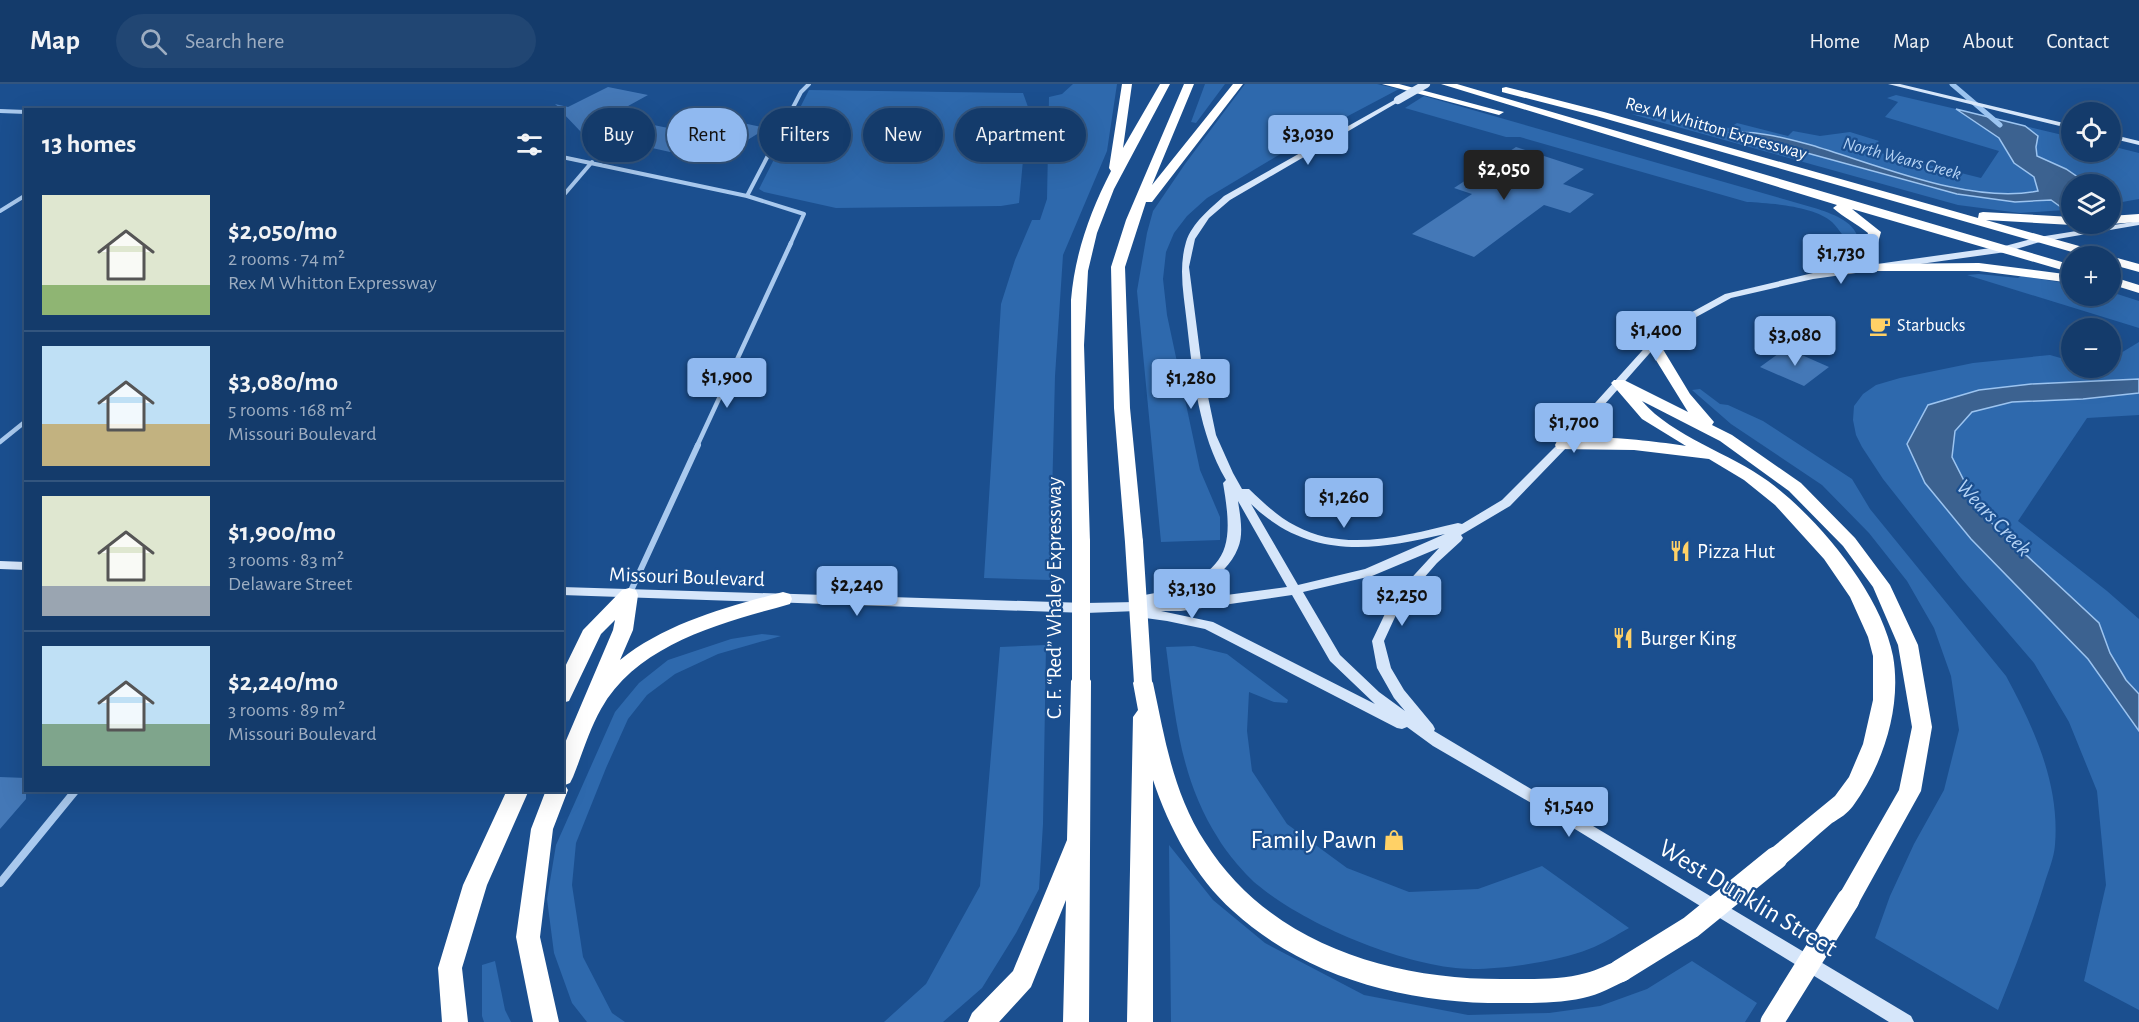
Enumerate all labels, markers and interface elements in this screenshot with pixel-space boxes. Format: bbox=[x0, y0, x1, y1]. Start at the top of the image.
search box bbox=[116, 14, 536, 68]
icon: search bbox=[137, 25, 170, 58]
text: Map bbox=[30, 27, 80, 55]
text: Search here bbox=[185, 30, 284, 52]
text: Home bbox=[1809, 31, 1860, 52]
text: Map bbox=[1893, 31, 1930, 52]
text: About bbox=[1963, 31, 2013, 52]
text: Contact bbox=[2046, 31, 2109, 52]
street label: Rex M Whitton Expressway bbox=[1623, 94, 1809, 164]
map controls bbox=[2061, 102, 2121, 378]
button: locate bbox=[2061, 102, 2121, 162]
chip: Buy bbox=[582, 108, 655, 162]
chip: Rent bbox=[667, 108, 747, 162]
chip: Filters bbox=[759, 108, 851, 162]
chip: New bbox=[863, 108, 943, 162]
chip: Apartment bbox=[955, 108, 1086, 162]
pin: $3,030 bbox=[1259, 115, 1357, 166]
text: $3,030 bbox=[1282, 124, 1334, 144]
icon: filters bbox=[513, 128, 546, 161]
text: 13 homes bbox=[42, 131, 136, 157]
water label: North Wears Creek bbox=[1841, 135, 1963, 183]
pin: $2,050 bbox=[1455, 150, 1553, 201]
text: $2,050 bbox=[1478, 159, 1530, 179]
button: layers bbox=[2061, 174, 2121, 234]
text: $2,050/mo bbox=[228, 218, 337, 244]
icon: home bbox=[90, 219, 162, 291]
pin: $1,730 bbox=[1792, 234, 1890, 285]
text: $1,730 bbox=[1817, 243, 1865, 263]
button: + bbox=[2061, 246, 2121, 306]
text: 2 rooms · 74 m² bbox=[228, 249, 345, 269]
text: Rex M Whitton Expressway bbox=[228, 273, 437, 293]
pin: $1,400 bbox=[1607, 311, 1705, 362]
cafe icon: Starbucks bbox=[1868, 314, 1892, 338]
pin: $3,080 bbox=[1746, 316, 1844, 367]
place label: Starbucks bbox=[1897, 317, 1965, 335]
button: − bbox=[2061, 318, 2121, 378]
text: $1,400 bbox=[1630, 320, 1682, 340]
text: $3,080 bbox=[1769, 325, 1821, 345]
pin: $1,900 bbox=[678, 358, 776, 409]
pin: $1,280 bbox=[1142, 359, 1240, 410]
text: $1,900 bbox=[701, 367, 753, 387]
text: $1,280 bbox=[1166, 368, 1216, 388]
text: $3,080/mo bbox=[228, 369, 338, 395]
icon: home bbox=[90, 370, 162, 442]
text: 5 rooms · 168 m² bbox=[228, 400, 352, 420]
pin: $1,700 bbox=[1525, 403, 1623, 454]
text: $1,700 bbox=[1549, 412, 1599, 432]
text: Missouri Boulevard bbox=[228, 424, 377, 444]
water label: Wears Creek bbox=[1952, 475, 2036, 561]
street label: C. F. “Red” Whaley Expressway bbox=[1044, 477, 1065, 719]
pin: $1,260 bbox=[1295, 478, 1393, 529]
text: $1,260 bbox=[1319, 487, 1369, 507]
text: $1,900/mo bbox=[228, 519, 336, 545]
icon: home bbox=[90, 520, 162, 592]
restaurant icon: Pizza Hut bbox=[1668, 539, 1692, 563]
place label: Pizza Hut bbox=[1697, 541, 1775, 562]
text: 3 rooms · 83 m² bbox=[228, 550, 344, 570]
street label: Missouri Boulevard bbox=[609, 564, 765, 590]
pin: $2,240 bbox=[808, 566, 906, 617]
pin: $3,130 bbox=[1143, 569, 1241, 620]
text: Delaware Street bbox=[228, 574, 352, 594]
text: $2,240 bbox=[831, 575, 883, 595]
pin: $2,250 bbox=[1353, 576, 1451, 627]
text: $3,130 bbox=[1168, 578, 1216, 598]
text: $2,250 bbox=[1376, 585, 1428, 605]
restaurant icon: Burger King bbox=[1611, 626, 1635, 650]
place label: Burger King bbox=[1640, 628, 1737, 649]
text: $2,240/mo bbox=[228, 669, 338, 695]
icon: home bbox=[90, 670, 162, 742]
text: 3 rooms · 89 m² bbox=[228, 700, 345, 720]
text: Missouri Boulevard bbox=[228, 724, 377, 744]
pin: $1,540 bbox=[1520, 787, 1618, 838]
text: $1,540 bbox=[1544, 796, 1594, 816]
place label: Family Pawn bbox=[1250, 827, 1377, 853]
shop icon: Family Pawn bbox=[1382, 828, 1406, 852]
street label: West Dunklin Street bbox=[1654, 835, 1842, 961]

